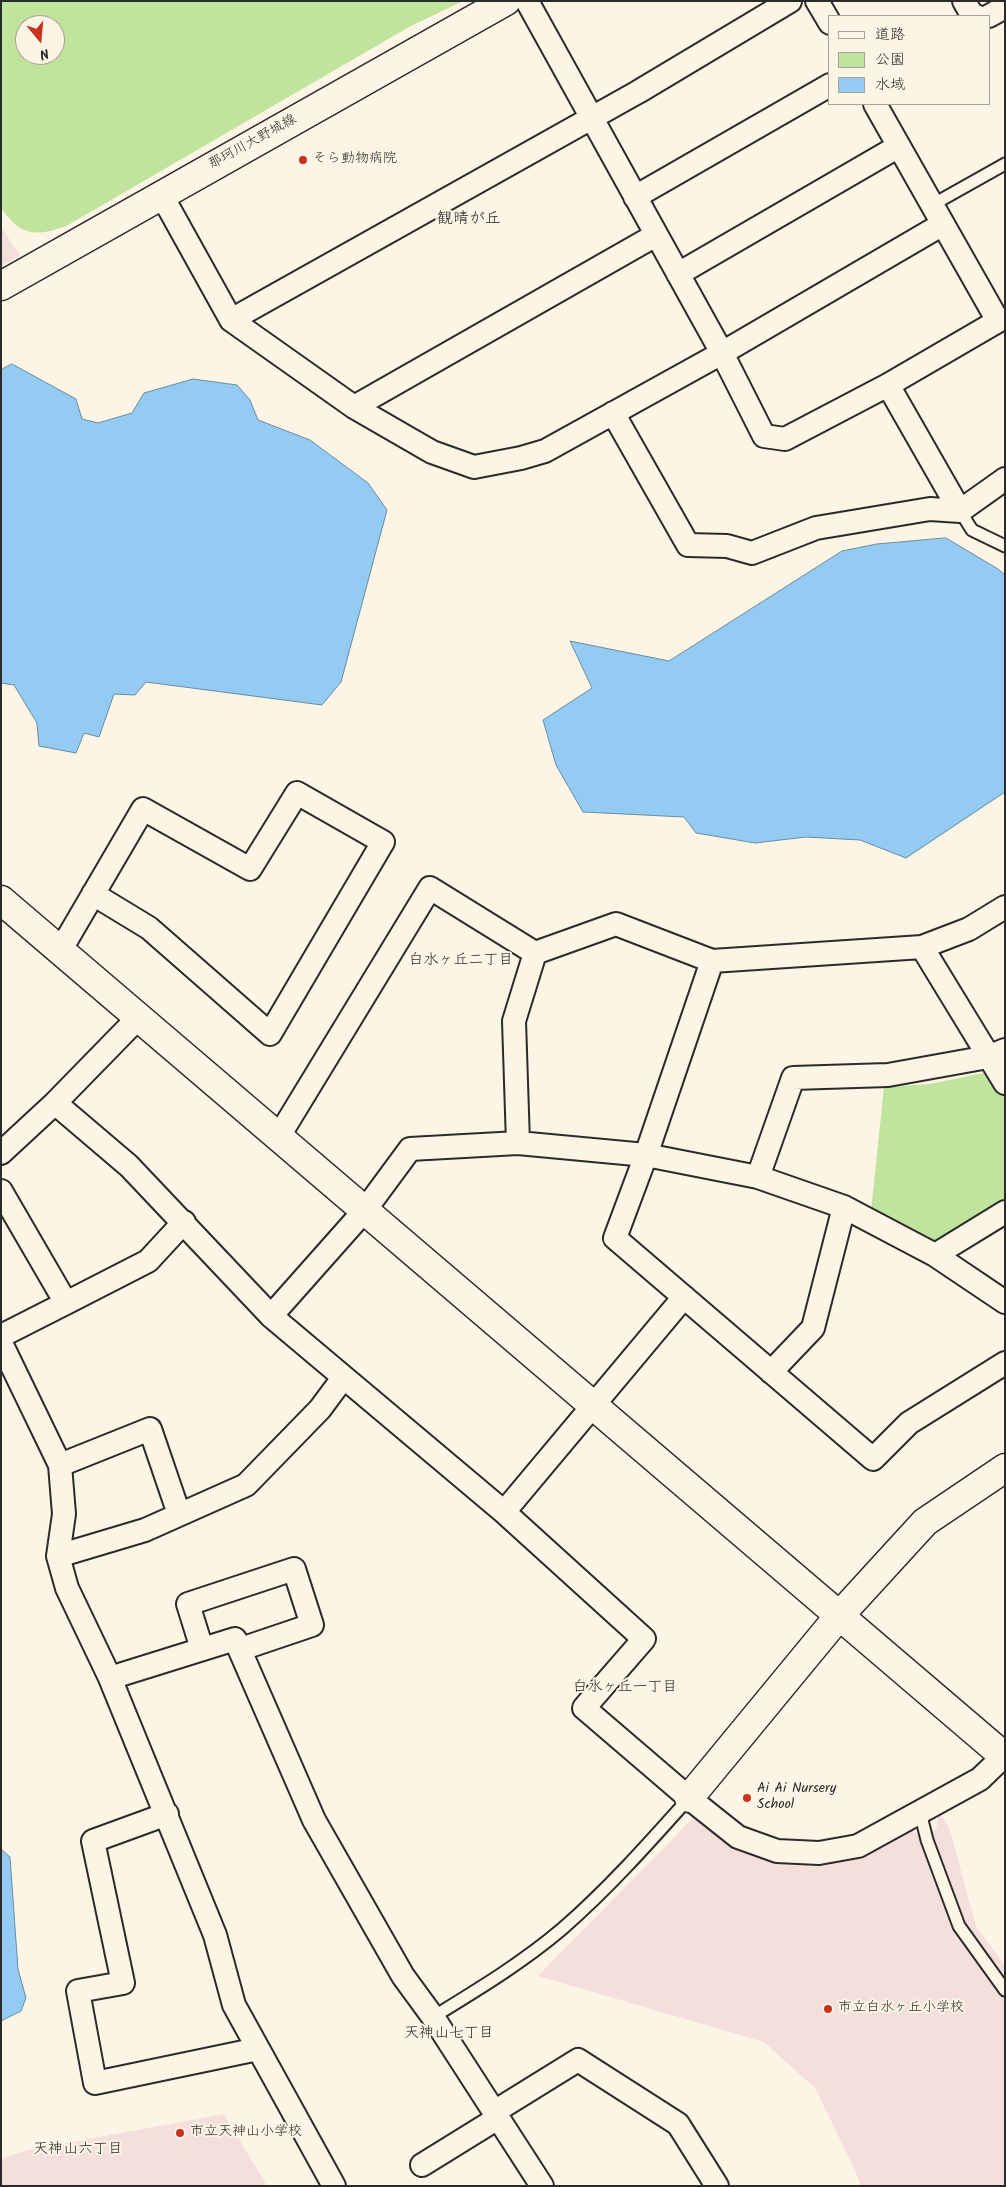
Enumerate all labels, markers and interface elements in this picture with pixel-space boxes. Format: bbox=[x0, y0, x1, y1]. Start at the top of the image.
north arrow bbox=[15, 15, 65, 65]
legend bbox=[828, 15, 991, 105]
text: 道路 bbox=[875, 23, 905, 47]
text: N bbox=[37, 42, 52, 65]
text: 公園 bbox=[875, 48, 905, 72]
text: 水域 bbox=[875, 73, 905, 97]
street label: 那珂川大野城線 bbox=[206, 112, 300, 174]
place label: そら動物病院 bbox=[313, 152, 397, 168]
marker: そら動物病院 bbox=[297, 154, 309, 166]
district label: 観晴が丘 bbox=[437, 210, 501, 230]
district label: 白水ヶ丘二丁目 bbox=[409, 952, 513, 970]
district label: 白水ヶ丘一丁目 bbox=[573, 1679, 677, 1697]
place label: Ai Ai Nursery School bbox=[757, 1782, 836, 1814]
marker: Ai Ai Nursery School bbox=[741, 1792, 753, 1804]
place label: 市立白水ヶ丘小学校 bbox=[838, 2001, 964, 2017]
marker: 市立白水ヶ丘小学校 bbox=[822, 2003, 834, 2015]
district label: 天神山七丁目 bbox=[404, 2025, 494, 2043]
place label: 市立天神山小学校 bbox=[190, 2125, 302, 2141]
marker: 市立天神山小学校 bbox=[174, 2127, 186, 2139]
district label: 天神山六丁目 bbox=[33, 2141, 123, 2159]

